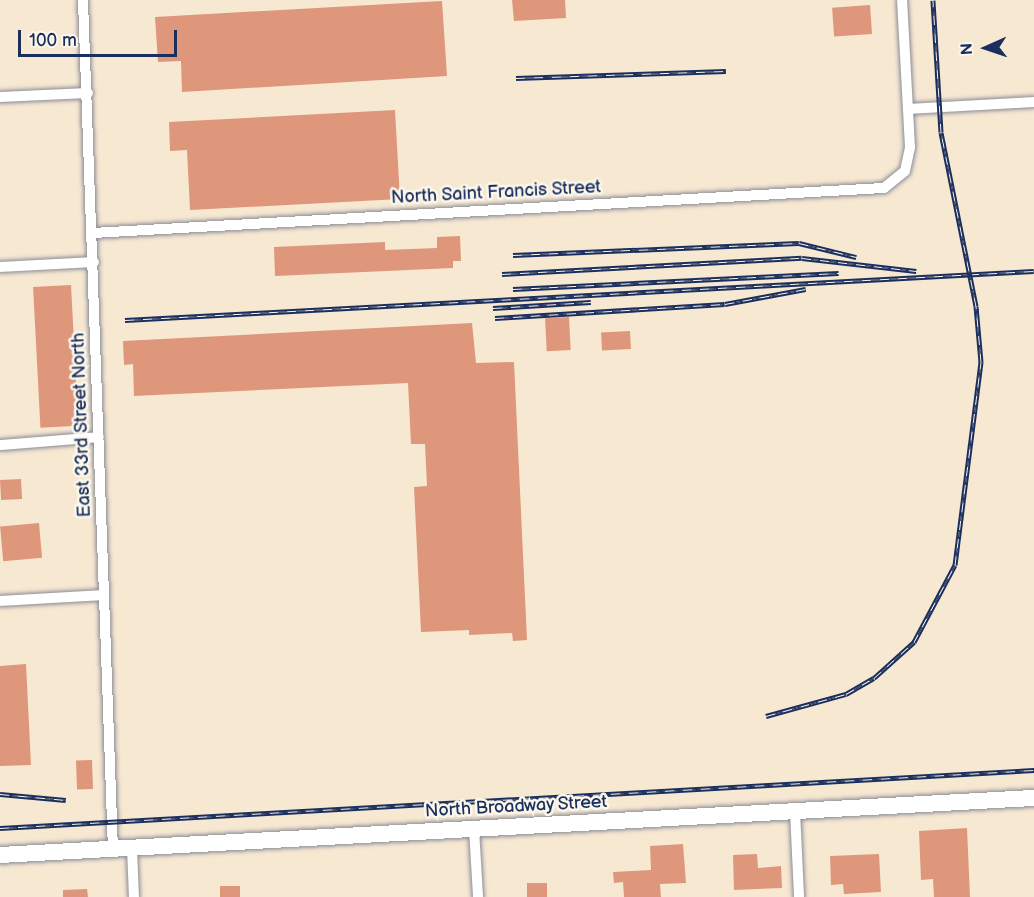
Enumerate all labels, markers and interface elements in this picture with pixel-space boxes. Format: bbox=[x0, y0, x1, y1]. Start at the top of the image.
scale bar bbox=[21, 18, 180, 56]
north arrow bbox=[956, 18, 1016, 78]
text: 100 m bbox=[29, 30, 77, 51]
text: N bbox=[958, 42, 977, 55]
street label: North Saint Francis Street bbox=[390, 177, 602, 209]
street label: East 33rd Street North bbox=[68, 332, 96, 518]
street label: North Broadway Street bbox=[424, 791, 608, 823]

